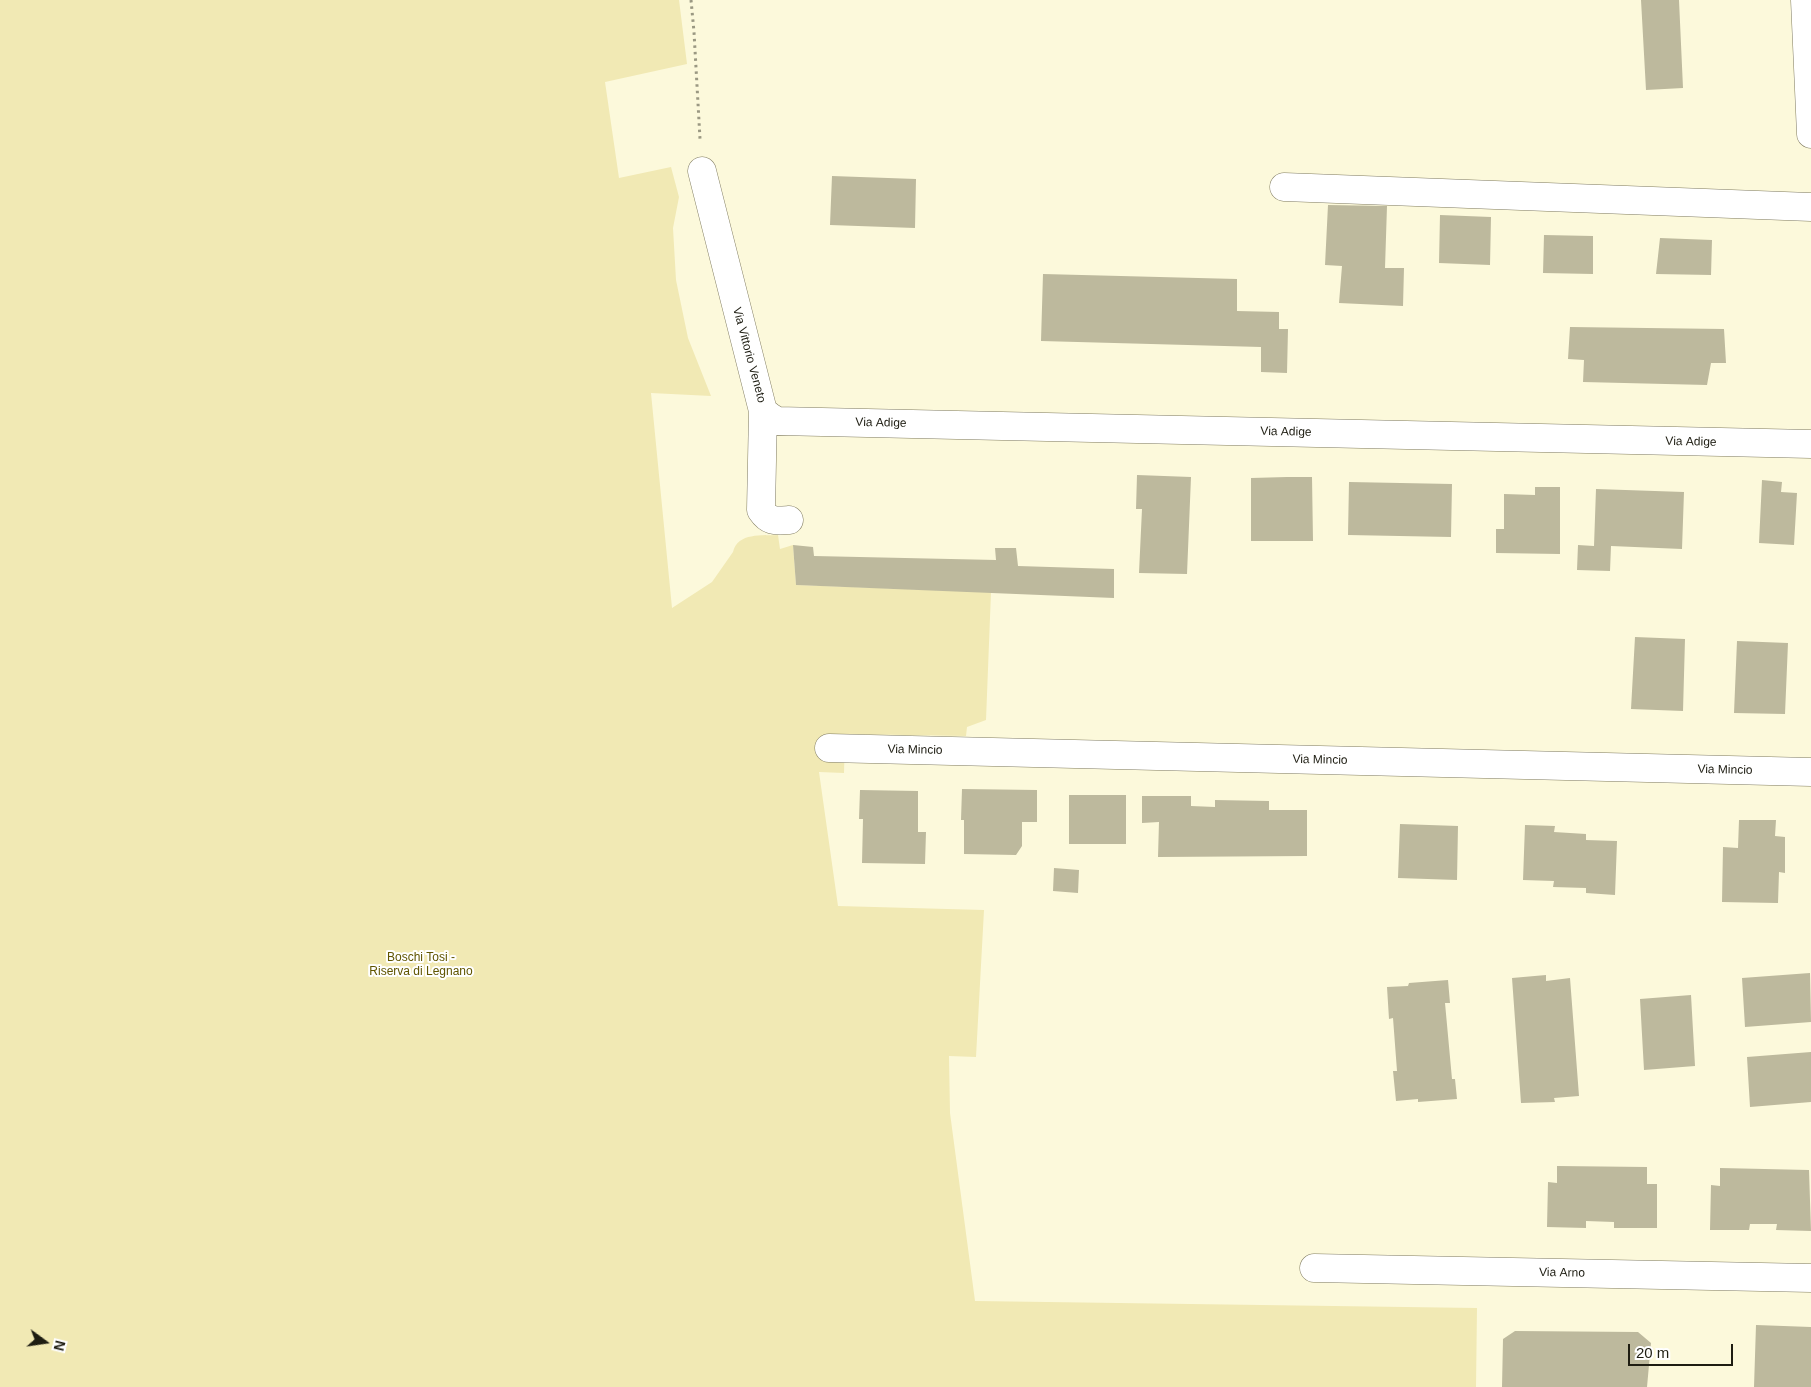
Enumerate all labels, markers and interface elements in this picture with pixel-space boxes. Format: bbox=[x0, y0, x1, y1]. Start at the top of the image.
street label: Via Vittorio Veneto bbox=[729, 306, 769, 404]
street label: Via Adige bbox=[855, 415, 907, 431]
street label: Via Adige bbox=[1260, 424, 1312, 440]
street label: Via Adige bbox=[1665, 434, 1717, 450]
street label: Via Mincio bbox=[887, 742, 943, 758]
street label: Via Mincio bbox=[1292, 752, 1348, 768]
street label: Via Mincio bbox=[1697, 762, 1753, 778]
park label: Boschi Tosi - Riserva di Legnano bbox=[369, 951, 473, 979]
street label: Via Arno bbox=[1539, 1265, 1585, 1281]
north arrow bbox=[20, 1317, 70, 1367]
scale bar bbox=[1631, 1334, 1736, 1366]
text: N bbox=[51, 1339, 69, 1352]
text: 20 m bbox=[1636, 1344, 1669, 1361]

